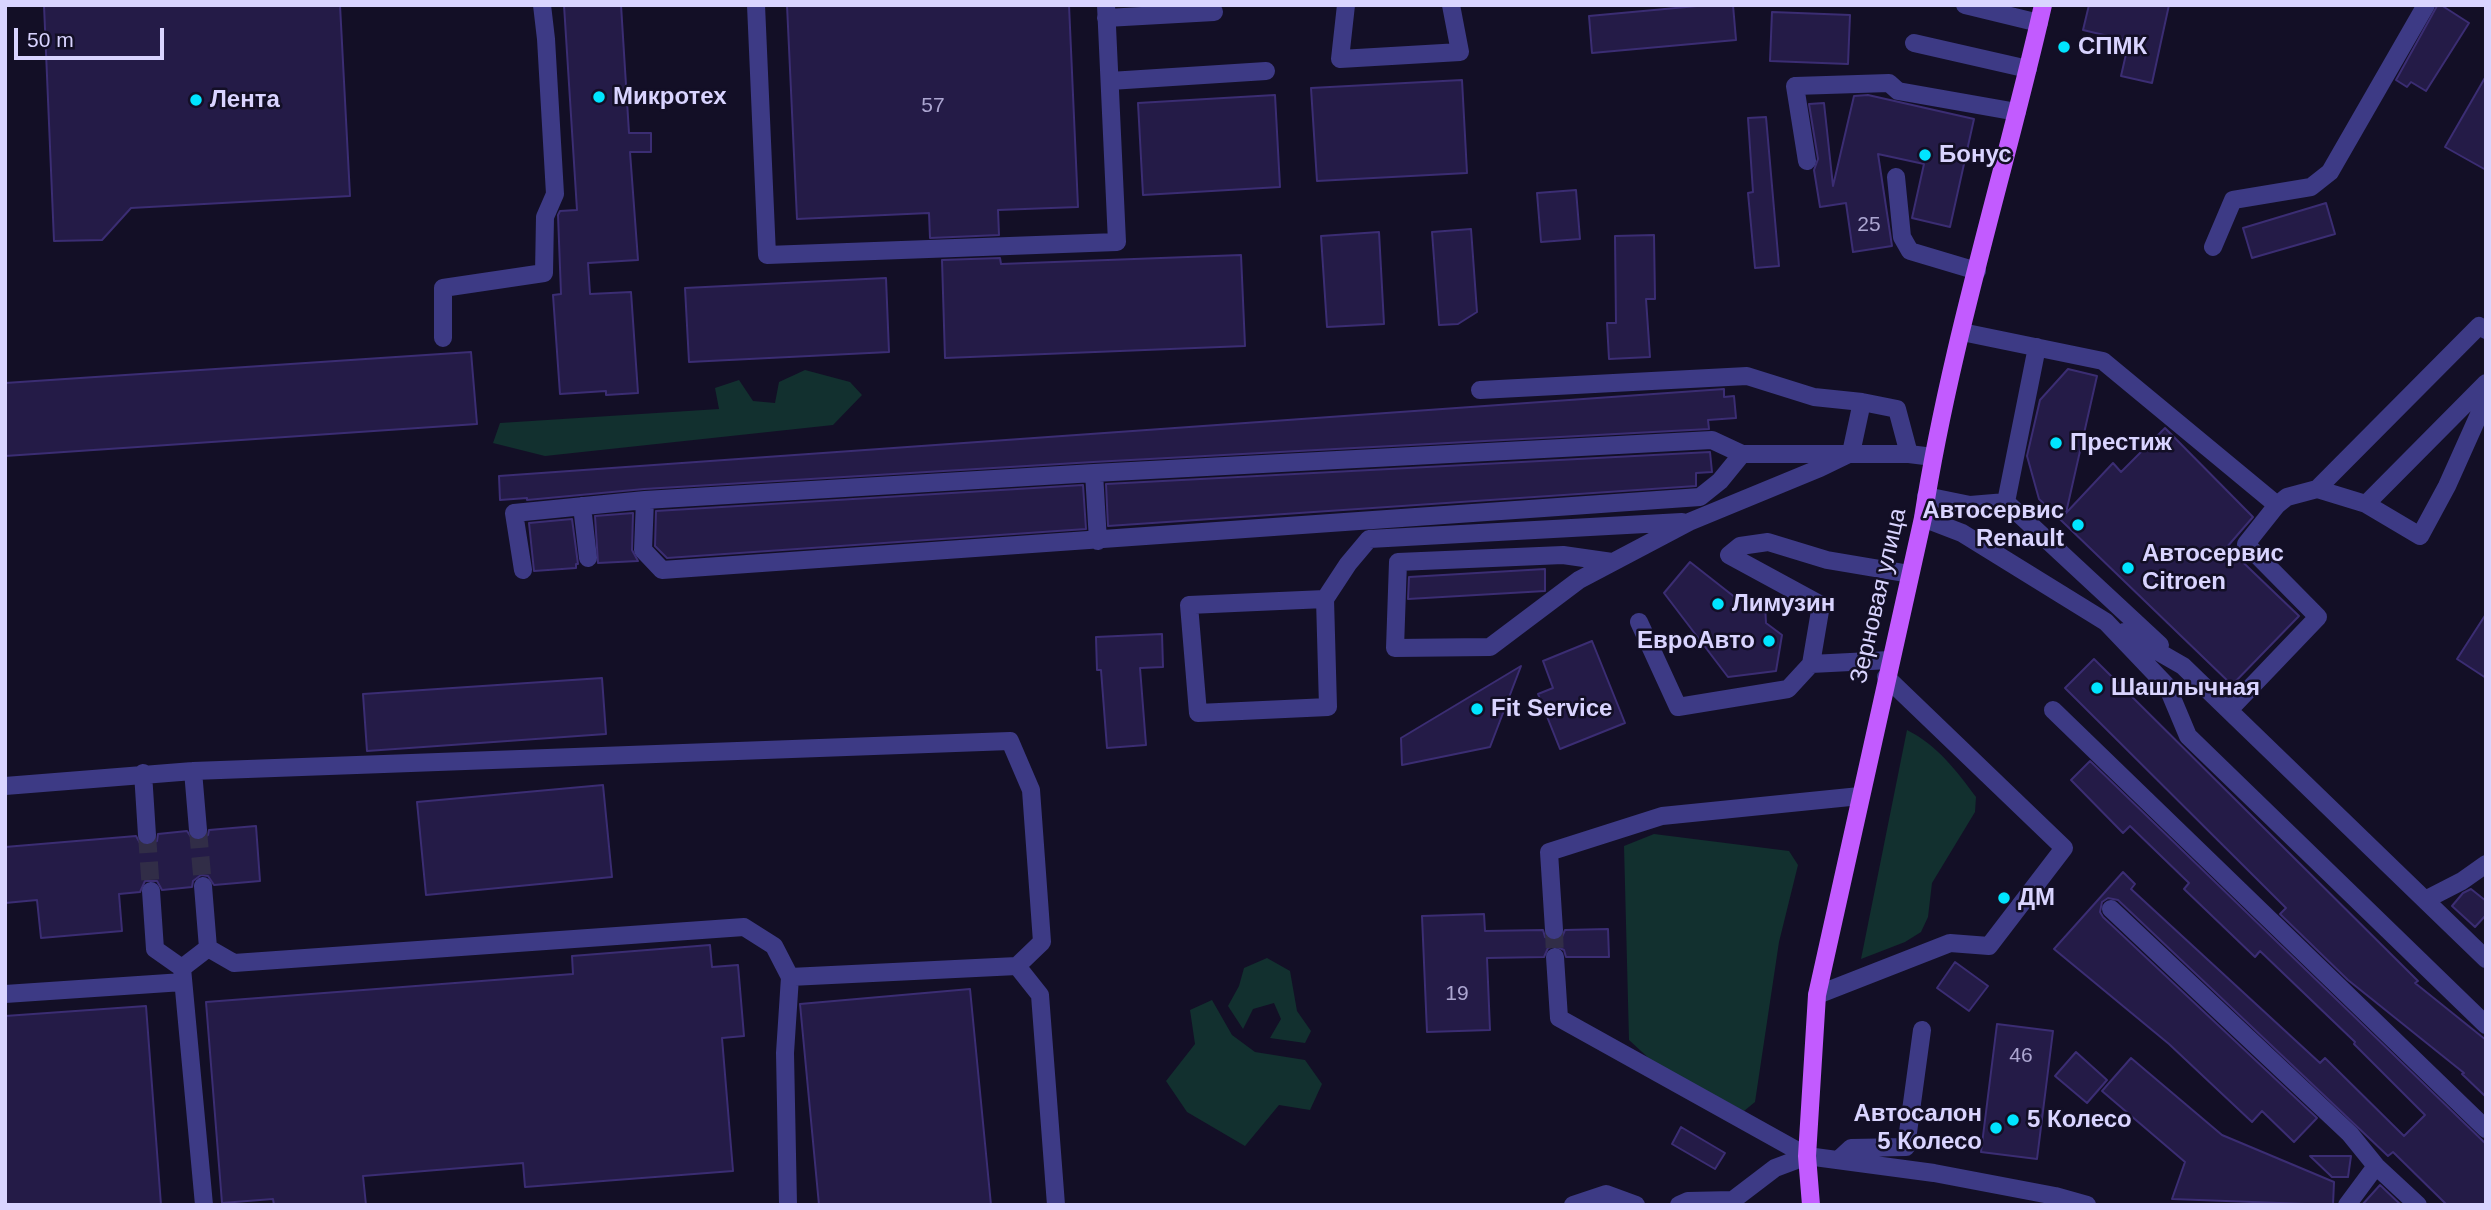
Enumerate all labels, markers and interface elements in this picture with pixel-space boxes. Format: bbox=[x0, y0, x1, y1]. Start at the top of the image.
scale bar bbox=[18, 14, 168, 58]
text: 50 m bbox=[27, 28, 74, 51]
place label: СПМК bbox=[2078, 33, 2147, 61]
marker: СПМК bbox=[2056, 39, 2072, 55]
place label: Микротех bbox=[613, 83, 727, 111]
place label: Лента bbox=[210, 86, 280, 114]
marker: Микротех bbox=[591, 89, 607, 105]
marker: Лента bbox=[188, 92, 204, 108]
house number: 57 bbox=[921, 93, 945, 119]
place label: Бонус bbox=[1939, 141, 2012, 169]
marker: Бонус bbox=[1917, 147, 1933, 163]
house number: 25 bbox=[1857, 212, 1881, 238]
place label: Престиж bbox=[2070, 429, 2172, 457]
marker: Престиж bbox=[2048, 435, 2064, 451]
place label: Автосервис Renault bbox=[1922, 497, 2064, 553]
street label: Зерновая улица bbox=[1845, 505, 1913, 687]
marker: Автосервис Renault bbox=[2070, 517, 2086, 533]
place label: Автосервис Citroen bbox=[2142, 540, 2284, 596]
marker: Автосервис Citroen bbox=[2120, 560, 2136, 576]
place label: Лимузин bbox=[1732, 590, 1835, 618]
marker: Лимузин bbox=[1710, 596, 1726, 612]
place label: ЕвроАвто bbox=[1637, 627, 1755, 655]
marker: ЕвроАвто bbox=[1761, 633, 1777, 649]
place label: Шашлычная bbox=[2111, 674, 2260, 702]
marker: Шашлычная bbox=[2089, 680, 2105, 696]
place label: Fit Service bbox=[1491, 695, 1612, 723]
marker: Fit Service bbox=[1469, 701, 1485, 717]
place label: ДМ bbox=[2018, 884, 2055, 912]
marker: ДМ bbox=[1996, 890, 2012, 906]
house number: 19 bbox=[1445, 981, 1469, 1007]
house number: 46 bbox=[2009, 1043, 2033, 1069]
place label: Автосалон 5 Колесо bbox=[1853, 1100, 1982, 1156]
place label: 5 Колесо bbox=[2027, 1106, 2132, 1134]
marker: 5 Колесо bbox=[2005, 1112, 2021, 1128]
marker: Автосалон 5 Колесо bbox=[1988, 1120, 2004, 1136]

